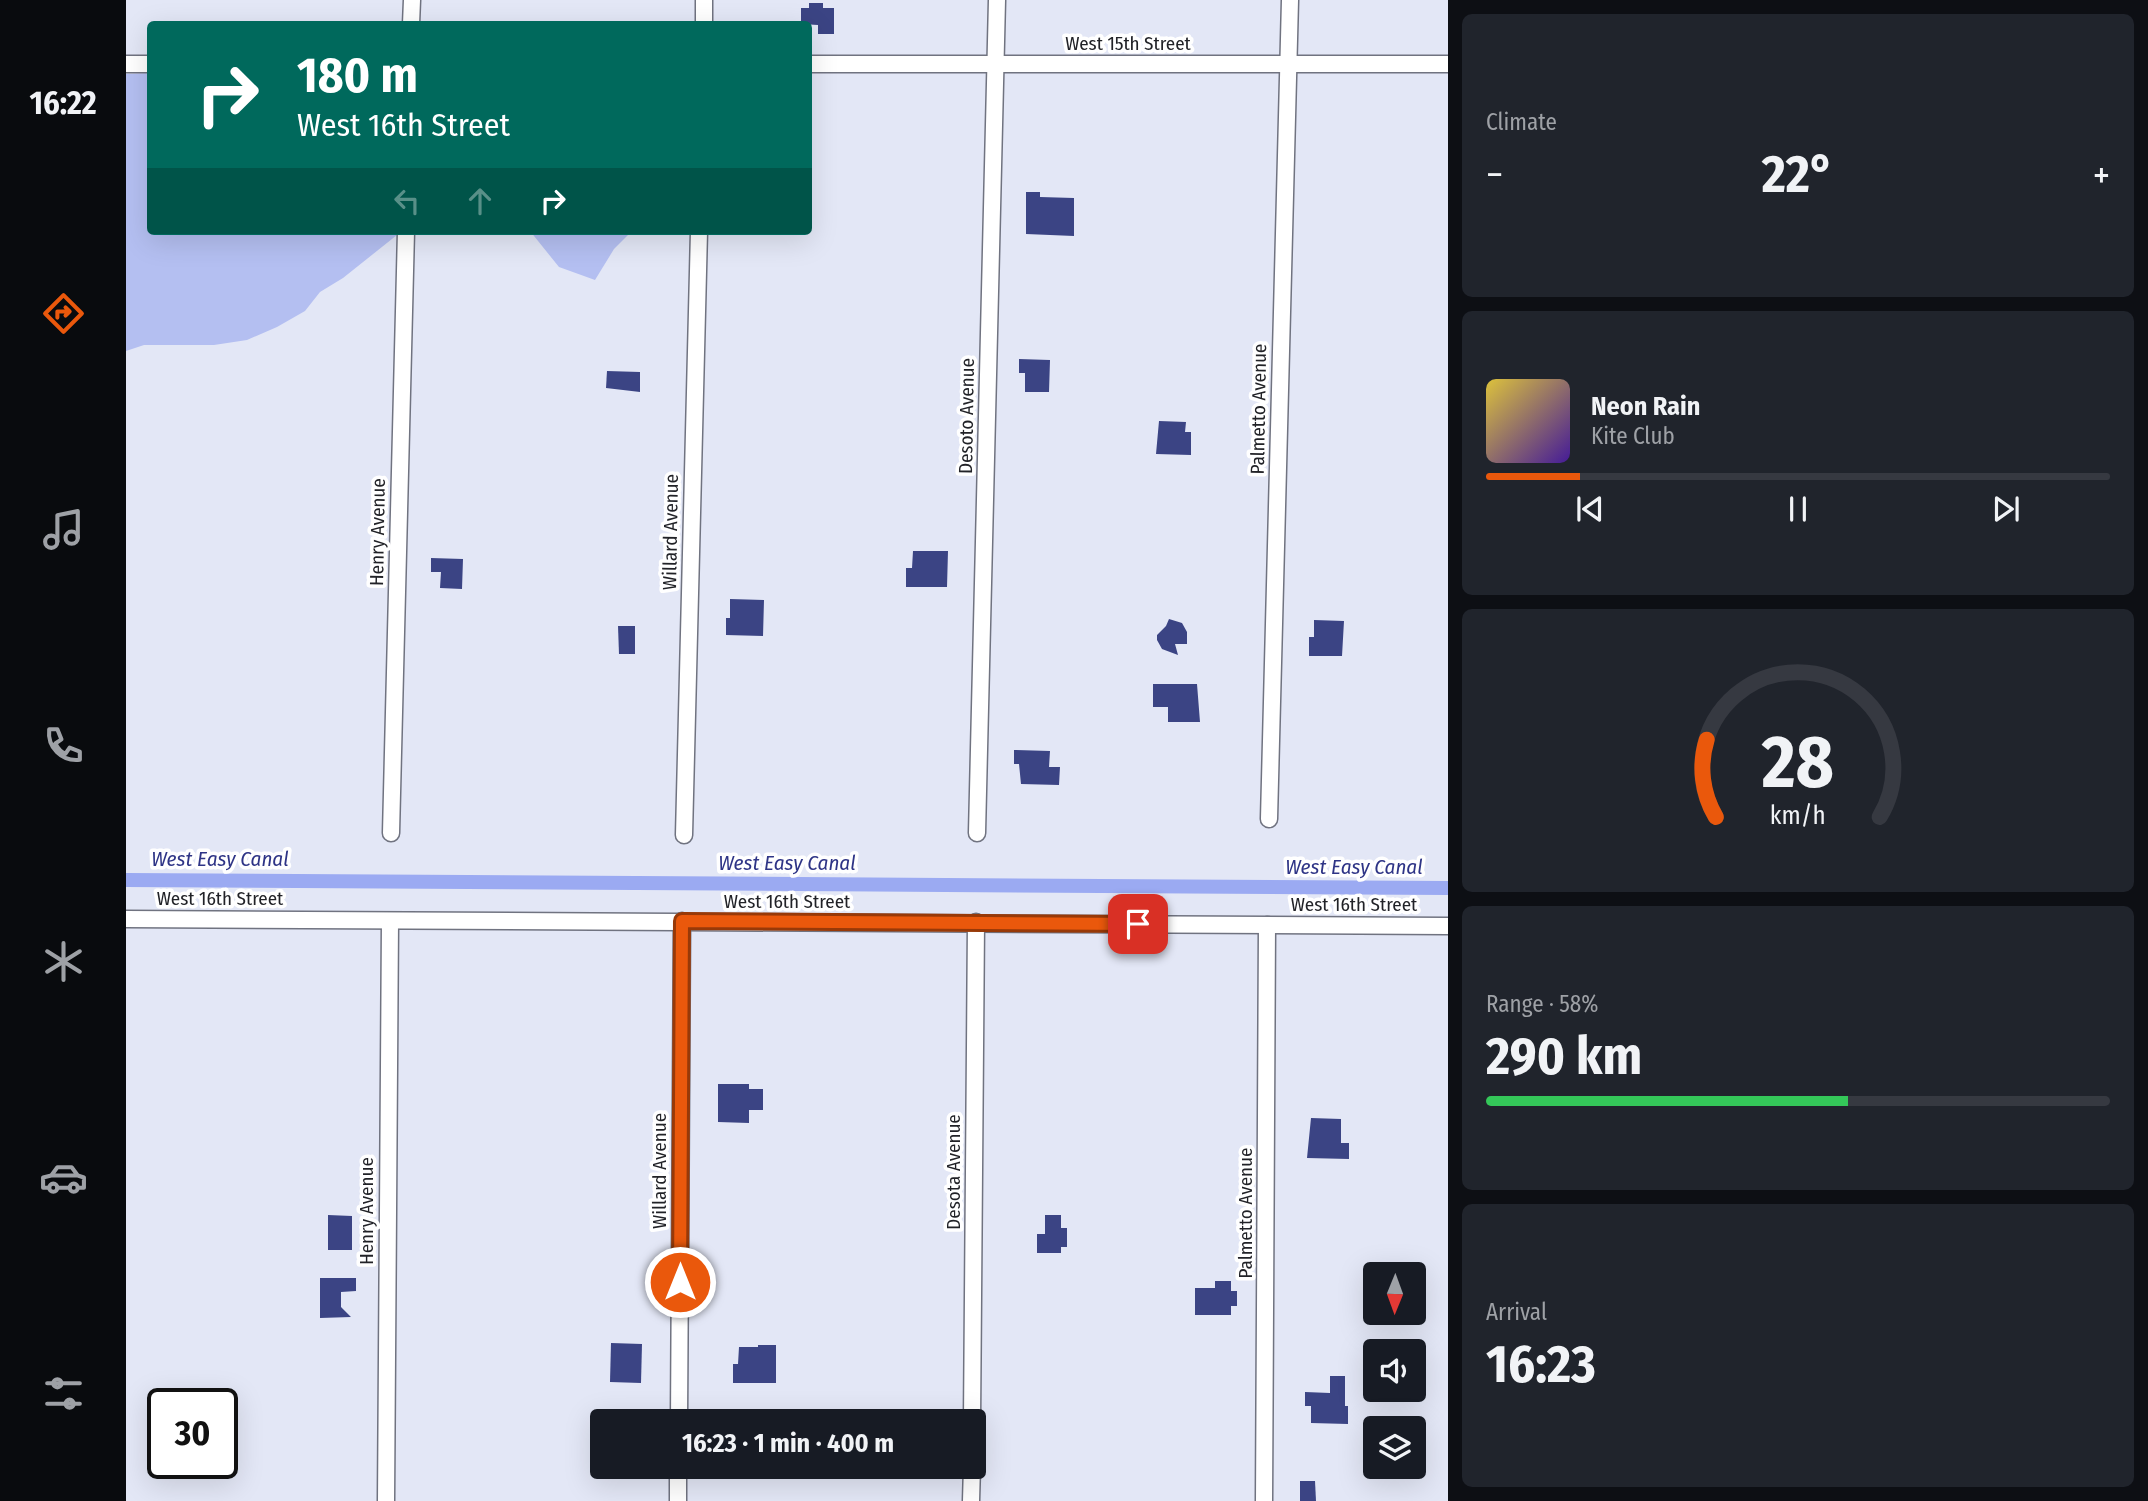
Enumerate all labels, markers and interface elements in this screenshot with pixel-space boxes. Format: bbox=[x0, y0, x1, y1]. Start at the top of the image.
street label: West 15th Street bbox=[1065, 32, 1192, 55]
text: 180 m bbox=[297, 46, 418, 105]
icon: right bbox=[182, 49, 273, 140]
text: 16:22 bbox=[29, 84, 97, 122]
text: West 16th Street bbox=[297, 106, 510, 144]
text: Climate bbox=[1486, 108, 1557, 136]
text: 22° bbox=[1762, 143, 1834, 206]
text: − bbox=[1486, 152, 1503, 198]
text: + bbox=[2093, 152, 2110, 198]
icon: left bbox=[388, 182, 426, 220]
icon: ahead bbox=[461, 182, 499, 220]
icon: right bbox=[534, 182, 572, 220]
icon: directions bbox=[39, 289, 88, 338]
street label: Palmetto Avenue bbox=[1246, 343, 1271, 475]
street label: Desoto Avenue bbox=[954, 358, 979, 474]
text: Neon Rain bbox=[1591, 391, 1700, 422]
text: Kite Club bbox=[1591, 422, 1675, 450]
street label: Willard Avenue bbox=[658, 474, 683, 590]
street label: Henry Avenue bbox=[365, 478, 390, 586]
icon: previous bbox=[1571, 490, 1609, 528]
icon: pause bbox=[1779, 490, 1817, 528]
icon: next bbox=[1987, 490, 2025, 528]
icon: music bbox=[39, 505, 88, 554]
text: 28 bbox=[1761, 719, 1834, 806]
icon: phone bbox=[39, 721, 88, 770]
text: km/h bbox=[1770, 800, 1826, 830]
water label: West Easy Canal bbox=[151, 846, 289, 872]
water label: West Easy Canal bbox=[718, 850, 856, 876]
water label: West Easy Canal bbox=[1285, 854, 1423, 880]
street label: West 16th Street bbox=[157, 887, 284, 910]
street label: West 16th Street bbox=[724, 890, 851, 913]
street label: West 16th Street bbox=[1291, 893, 1418, 916]
pin bbox=[1108, 894, 1168, 954]
icon: arrive bbox=[1119, 905, 1157, 943]
icon: climate bbox=[39, 937, 88, 986]
text: Range · 58% bbox=[1486, 990, 1598, 1018]
text: 290 km bbox=[1486, 1025, 1642, 1088]
street label: Willard Avenue bbox=[648, 1113, 671, 1229]
street label: Desota Avenue bbox=[942, 1114, 965, 1230]
street label: Palmetto Avenue bbox=[1234, 1148, 1257, 1278]
icon: car bbox=[39, 1153, 88, 1202]
street label: Henry Avenue bbox=[355, 1157, 378, 1265]
position arrow bbox=[643, 1245, 717, 1319]
north arrow bbox=[1363, 1262, 1426, 1325]
map controls bbox=[1363, 1262, 1426, 1479]
text: Arrival bbox=[1486, 1298, 1547, 1326]
text: 16:23 bbox=[1486, 1333, 1596, 1396]
button: sound bbox=[1363, 1339, 1426, 1402]
icon: filters bbox=[39, 1369, 88, 1418]
speed limit sign: 30 bbox=[147, 1388, 238, 1479]
button: layers bbox=[1363, 1416, 1426, 1479]
text: 16:23 · 1 min · 400 m bbox=[682, 1428, 894, 1459]

